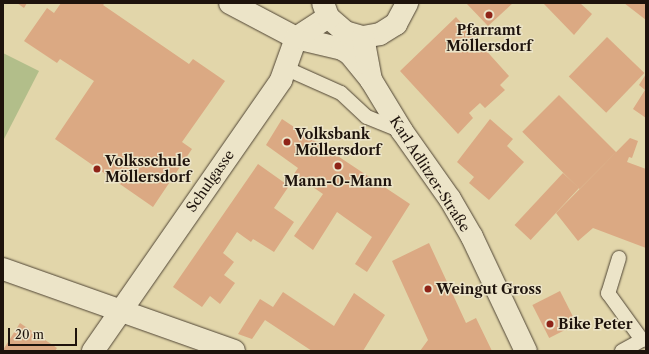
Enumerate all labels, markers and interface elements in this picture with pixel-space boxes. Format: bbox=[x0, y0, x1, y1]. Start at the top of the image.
marker: Pfarramt Möllersdorf bbox=[484, 10, 494, 20]
place label: Pfarramt Möllersdorf bbox=[446, 22, 532, 54]
street label: Karl Adlitzer-Straße bbox=[386, 113, 474, 235]
place label: Volksbank Möllersdorf bbox=[295, 126, 381, 158]
marker: Volksbank Möllersdorf bbox=[282, 137, 292, 147]
street label: Schulgasse bbox=[182, 147, 238, 215]
place label: Volksschule Möllersdorf bbox=[105, 153, 191, 186]
marker: Mann-O-Mann bbox=[333, 161, 343, 171]
marker: Volksschule Möllersdorf bbox=[92, 164, 102, 174]
place label: Mann-O-Mann bbox=[284, 173, 392, 189]
place label: Weingut Gross bbox=[436, 281, 541, 297]
marker: Weingut Gross bbox=[423, 284, 433, 294]
place label: Bike Peter bbox=[558, 316, 633, 332]
marker: Bike Peter bbox=[545, 319, 555, 329]
scale bar bbox=[10, 320, 79, 346]
text: 20 m bbox=[15, 327, 44, 342]

